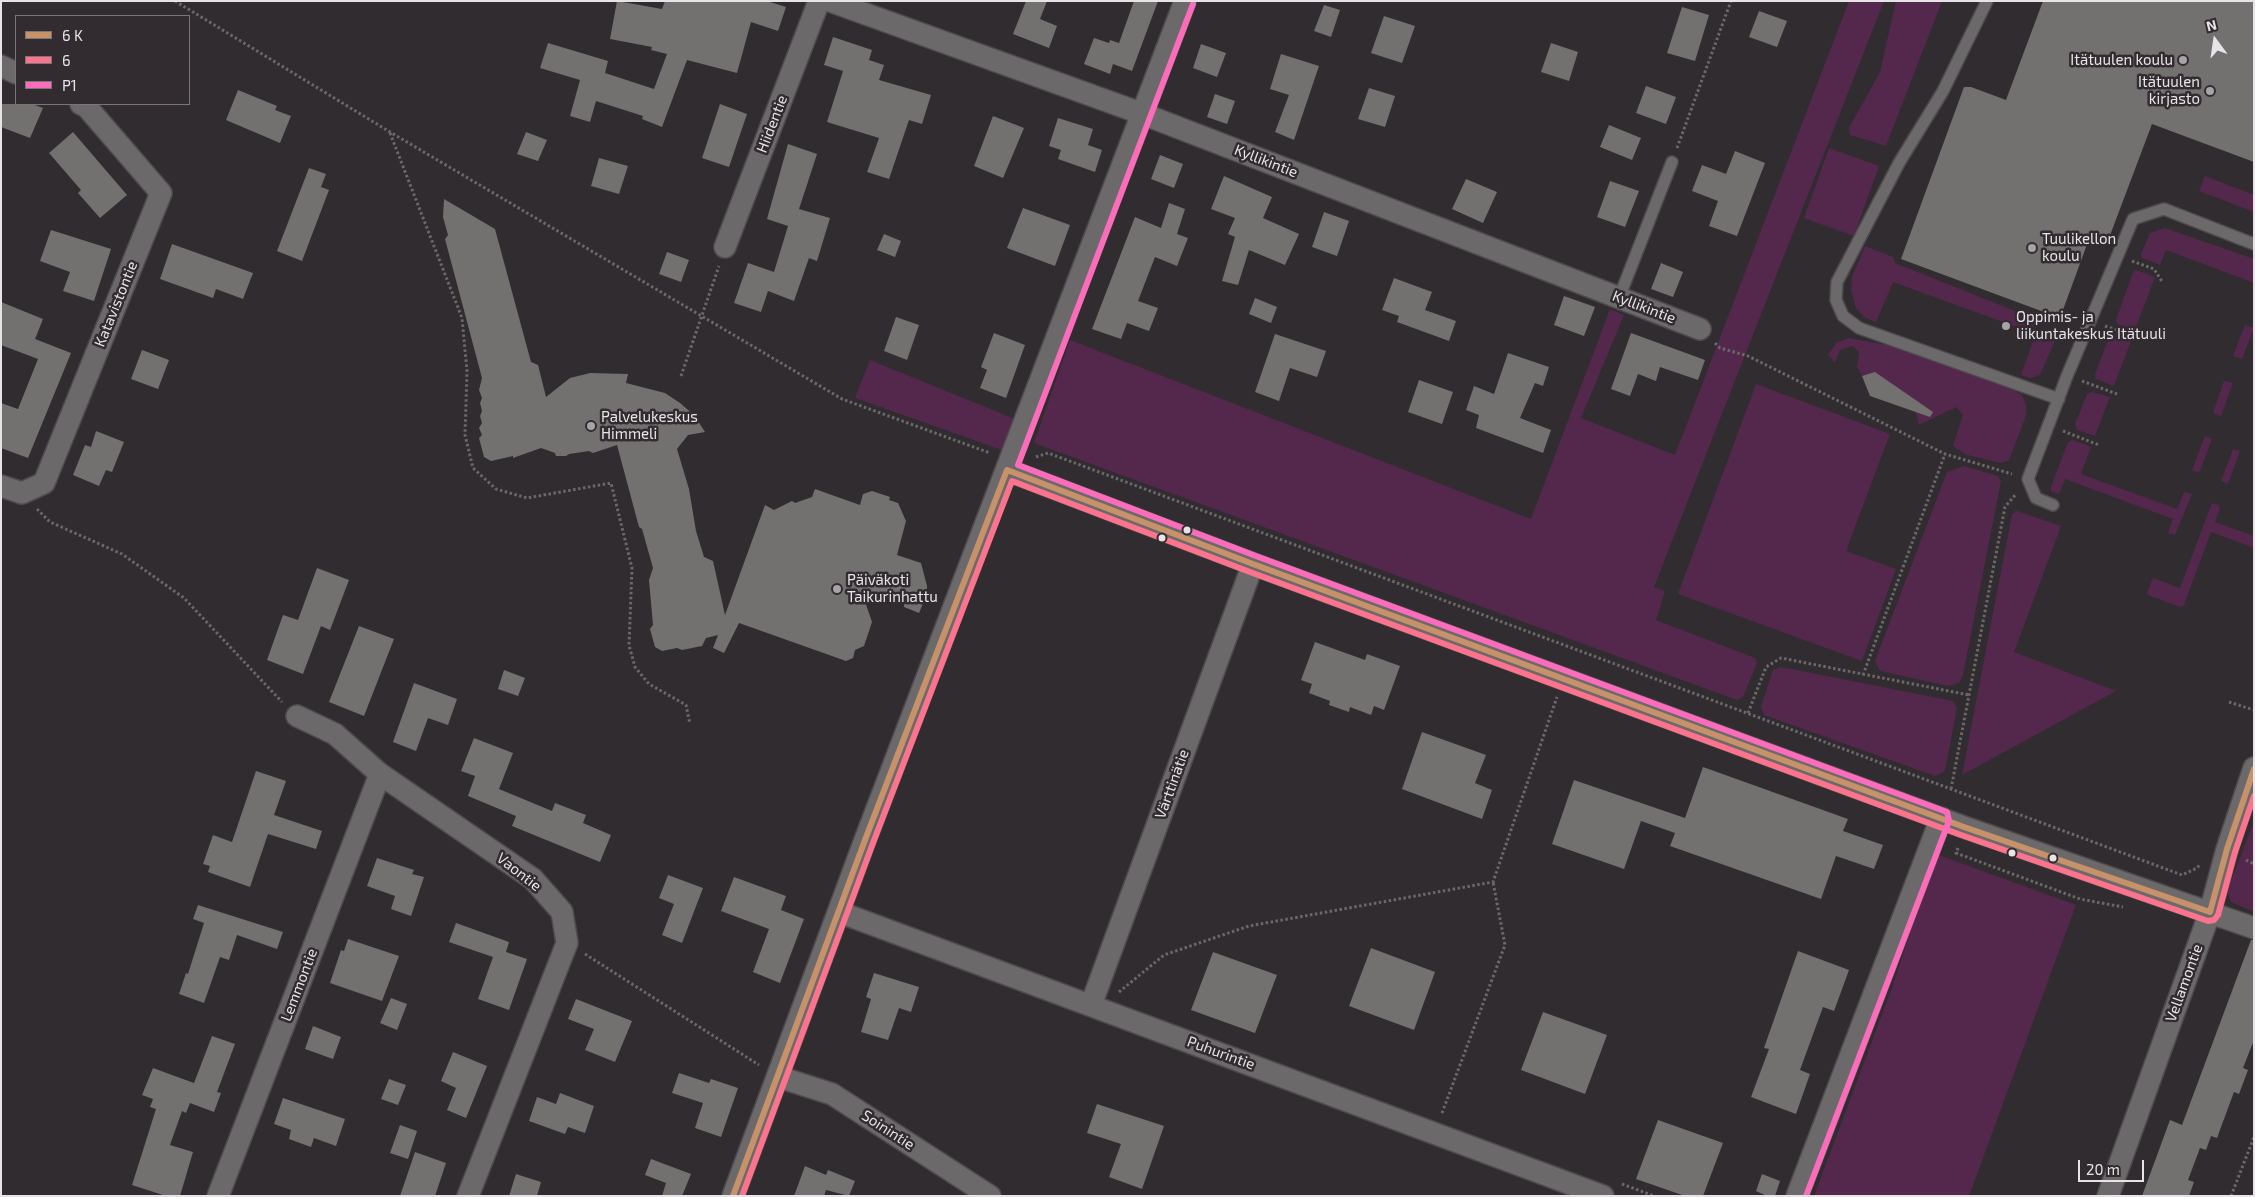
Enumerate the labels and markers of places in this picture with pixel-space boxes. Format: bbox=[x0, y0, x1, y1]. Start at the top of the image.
place label: Itätuulen koulu bbox=[2070, 51, 2173, 69]
marker: Itätuulen koulu bbox=[2177, 54, 2189, 66]
place label: Itätuulen kirjasto bbox=[2138, 73, 2200, 108]
marker: Itätuulen kirjasto bbox=[2204, 85, 2216, 97]
place label: Tuulikellon koulu bbox=[2042, 230, 2116, 265]
marker: Tuulikellon koulu bbox=[2026, 242, 2038, 254]
place label: Oppimis- ja liikuntakeskus Itätuuli bbox=[2016, 308, 2166, 343]
marker: Oppimis- ja liikuntakeskus Itätuuli bbox=[2000, 320, 2012, 332]
place label: Palvelukeskus Himmeli bbox=[601, 408, 698, 443]
marker: Palvelukeskus Himmeli bbox=[585, 420, 597, 432]
unlabelled marker bbox=[1182, 525, 1192, 535]
unlabelled marker bbox=[1157, 533, 1167, 543]
place label: Päiväkoti Taikurinhattu bbox=[847, 571, 938, 606]
marker: Päiväkoti Taikurinhattu bbox=[831, 583, 843, 595]
unlabelled marker bbox=[2007, 848, 2017, 858]
unlabelled marker bbox=[2048, 853, 2058, 863]

